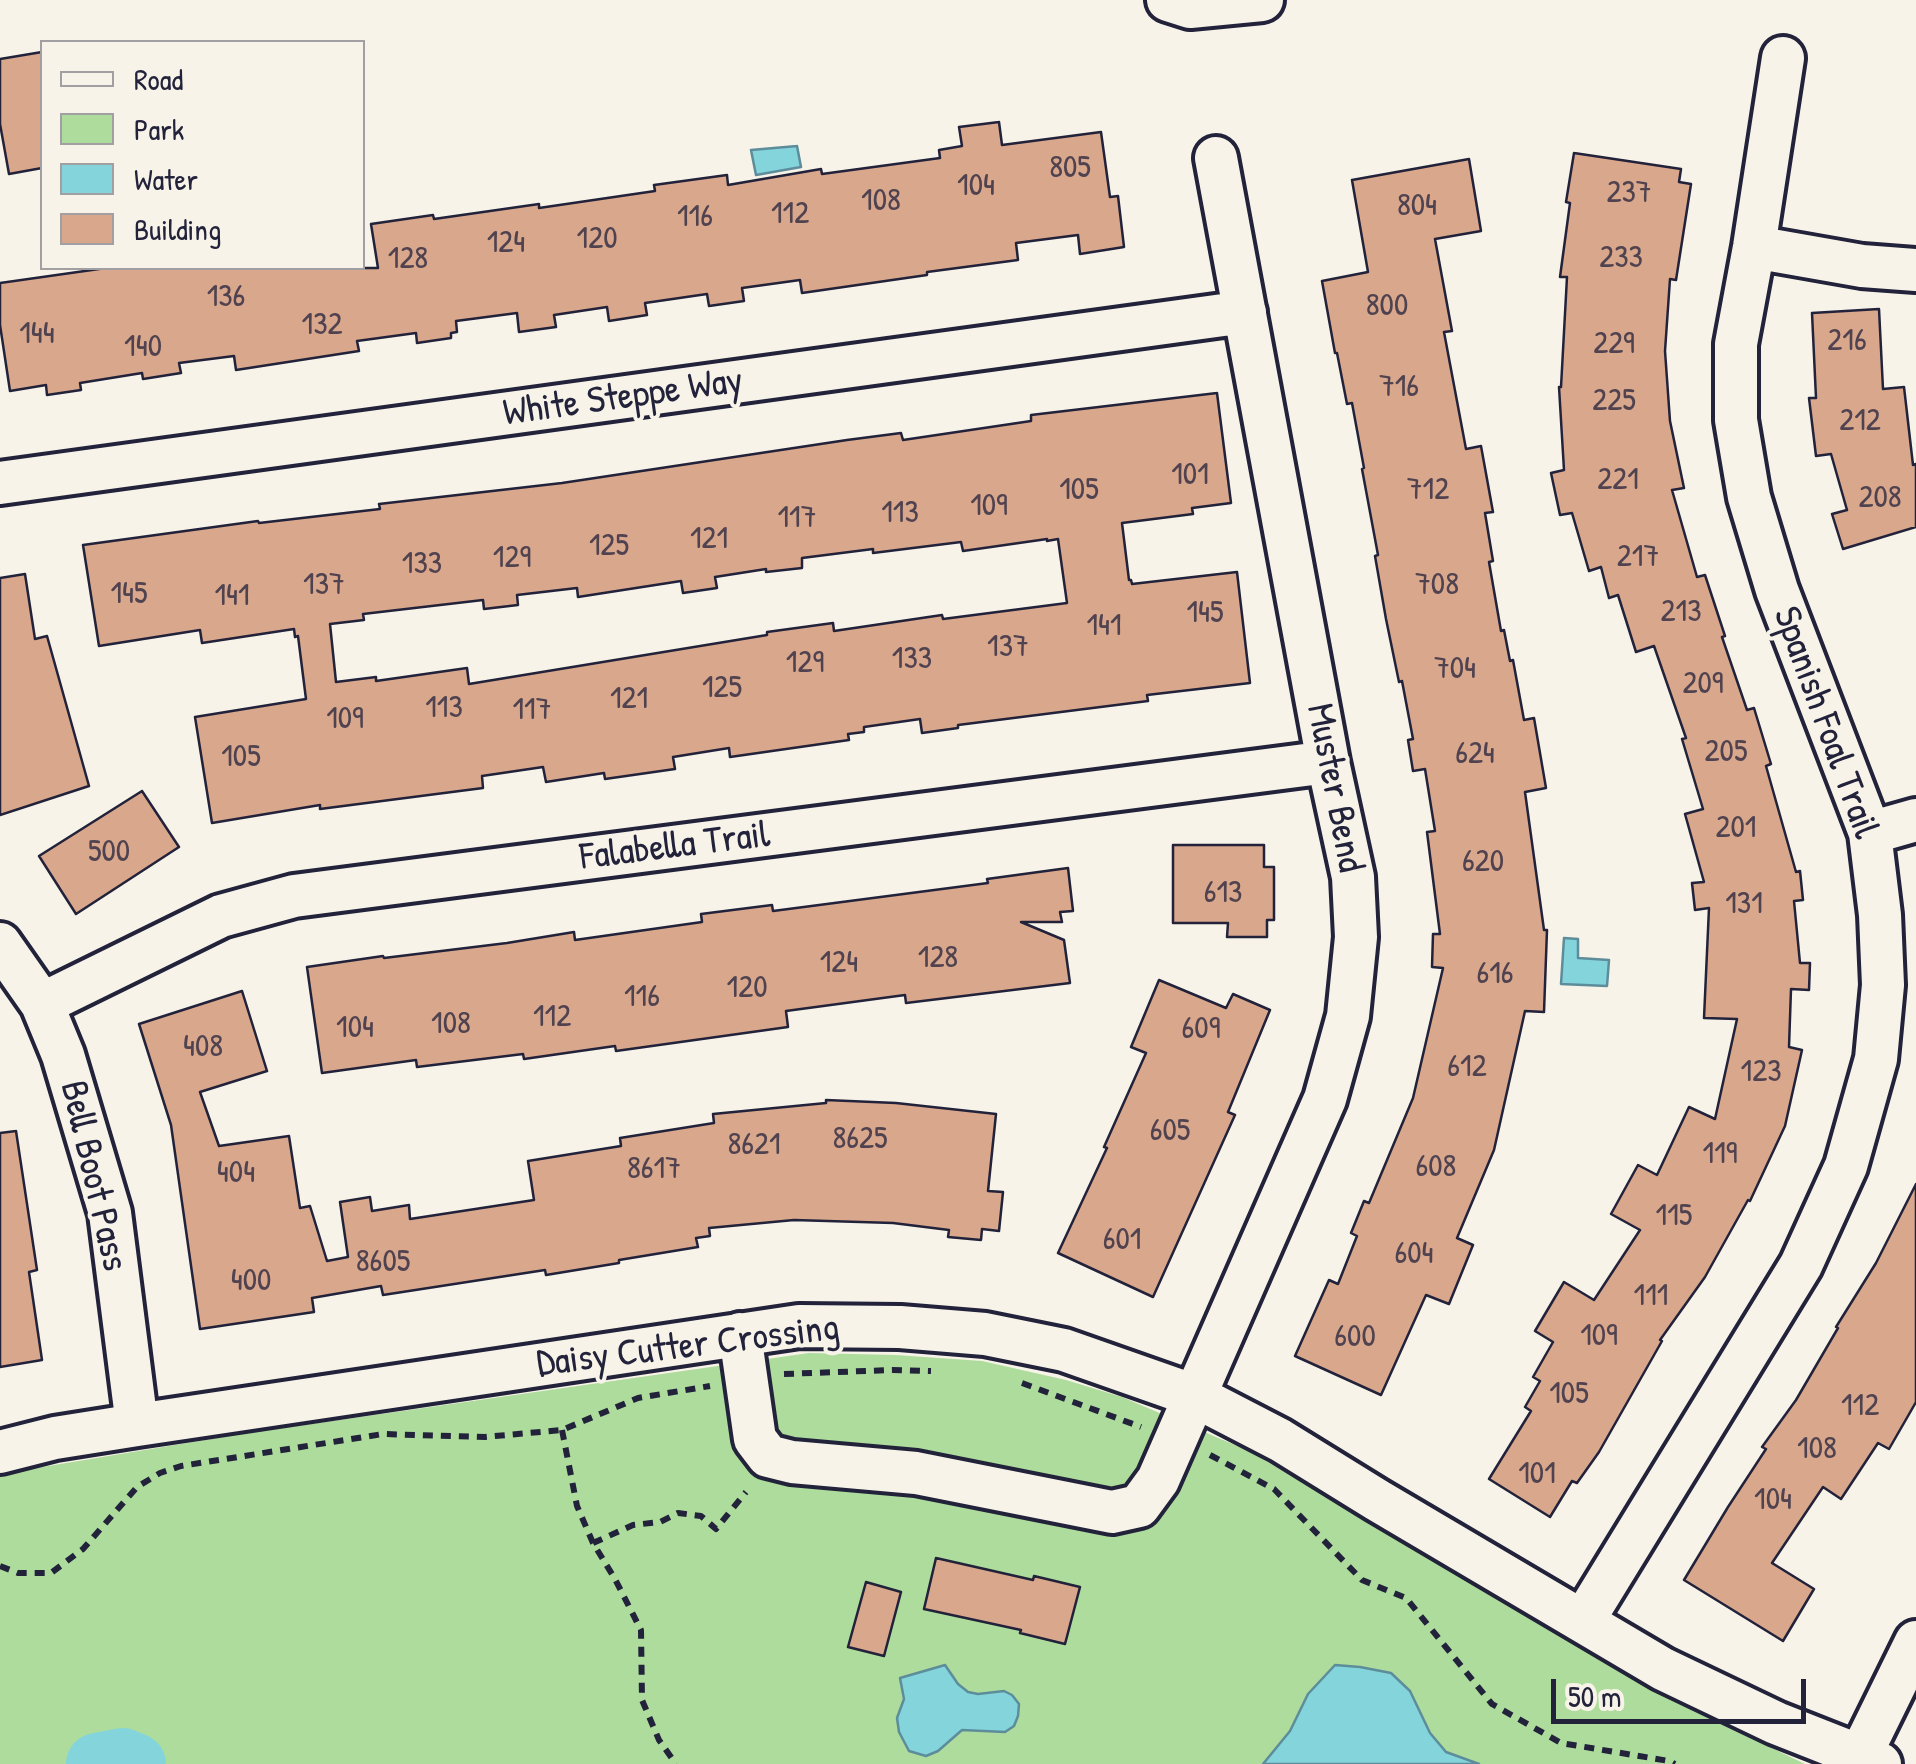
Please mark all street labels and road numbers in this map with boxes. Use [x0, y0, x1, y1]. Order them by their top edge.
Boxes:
street label: White Steppe Way [500, 359, 746, 437]
street label: Spanish Foal Trail [1762, 601, 1888, 845]
street label: Muster Bend [1295, 700, 1373, 876]
street label: Falabella Trail [577, 813, 773, 881]
street label: Bell Boot Pass [49, 1077, 137, 1275]
street label: Daisy Cutter Crossing [534, 1306, 842, 1388]

